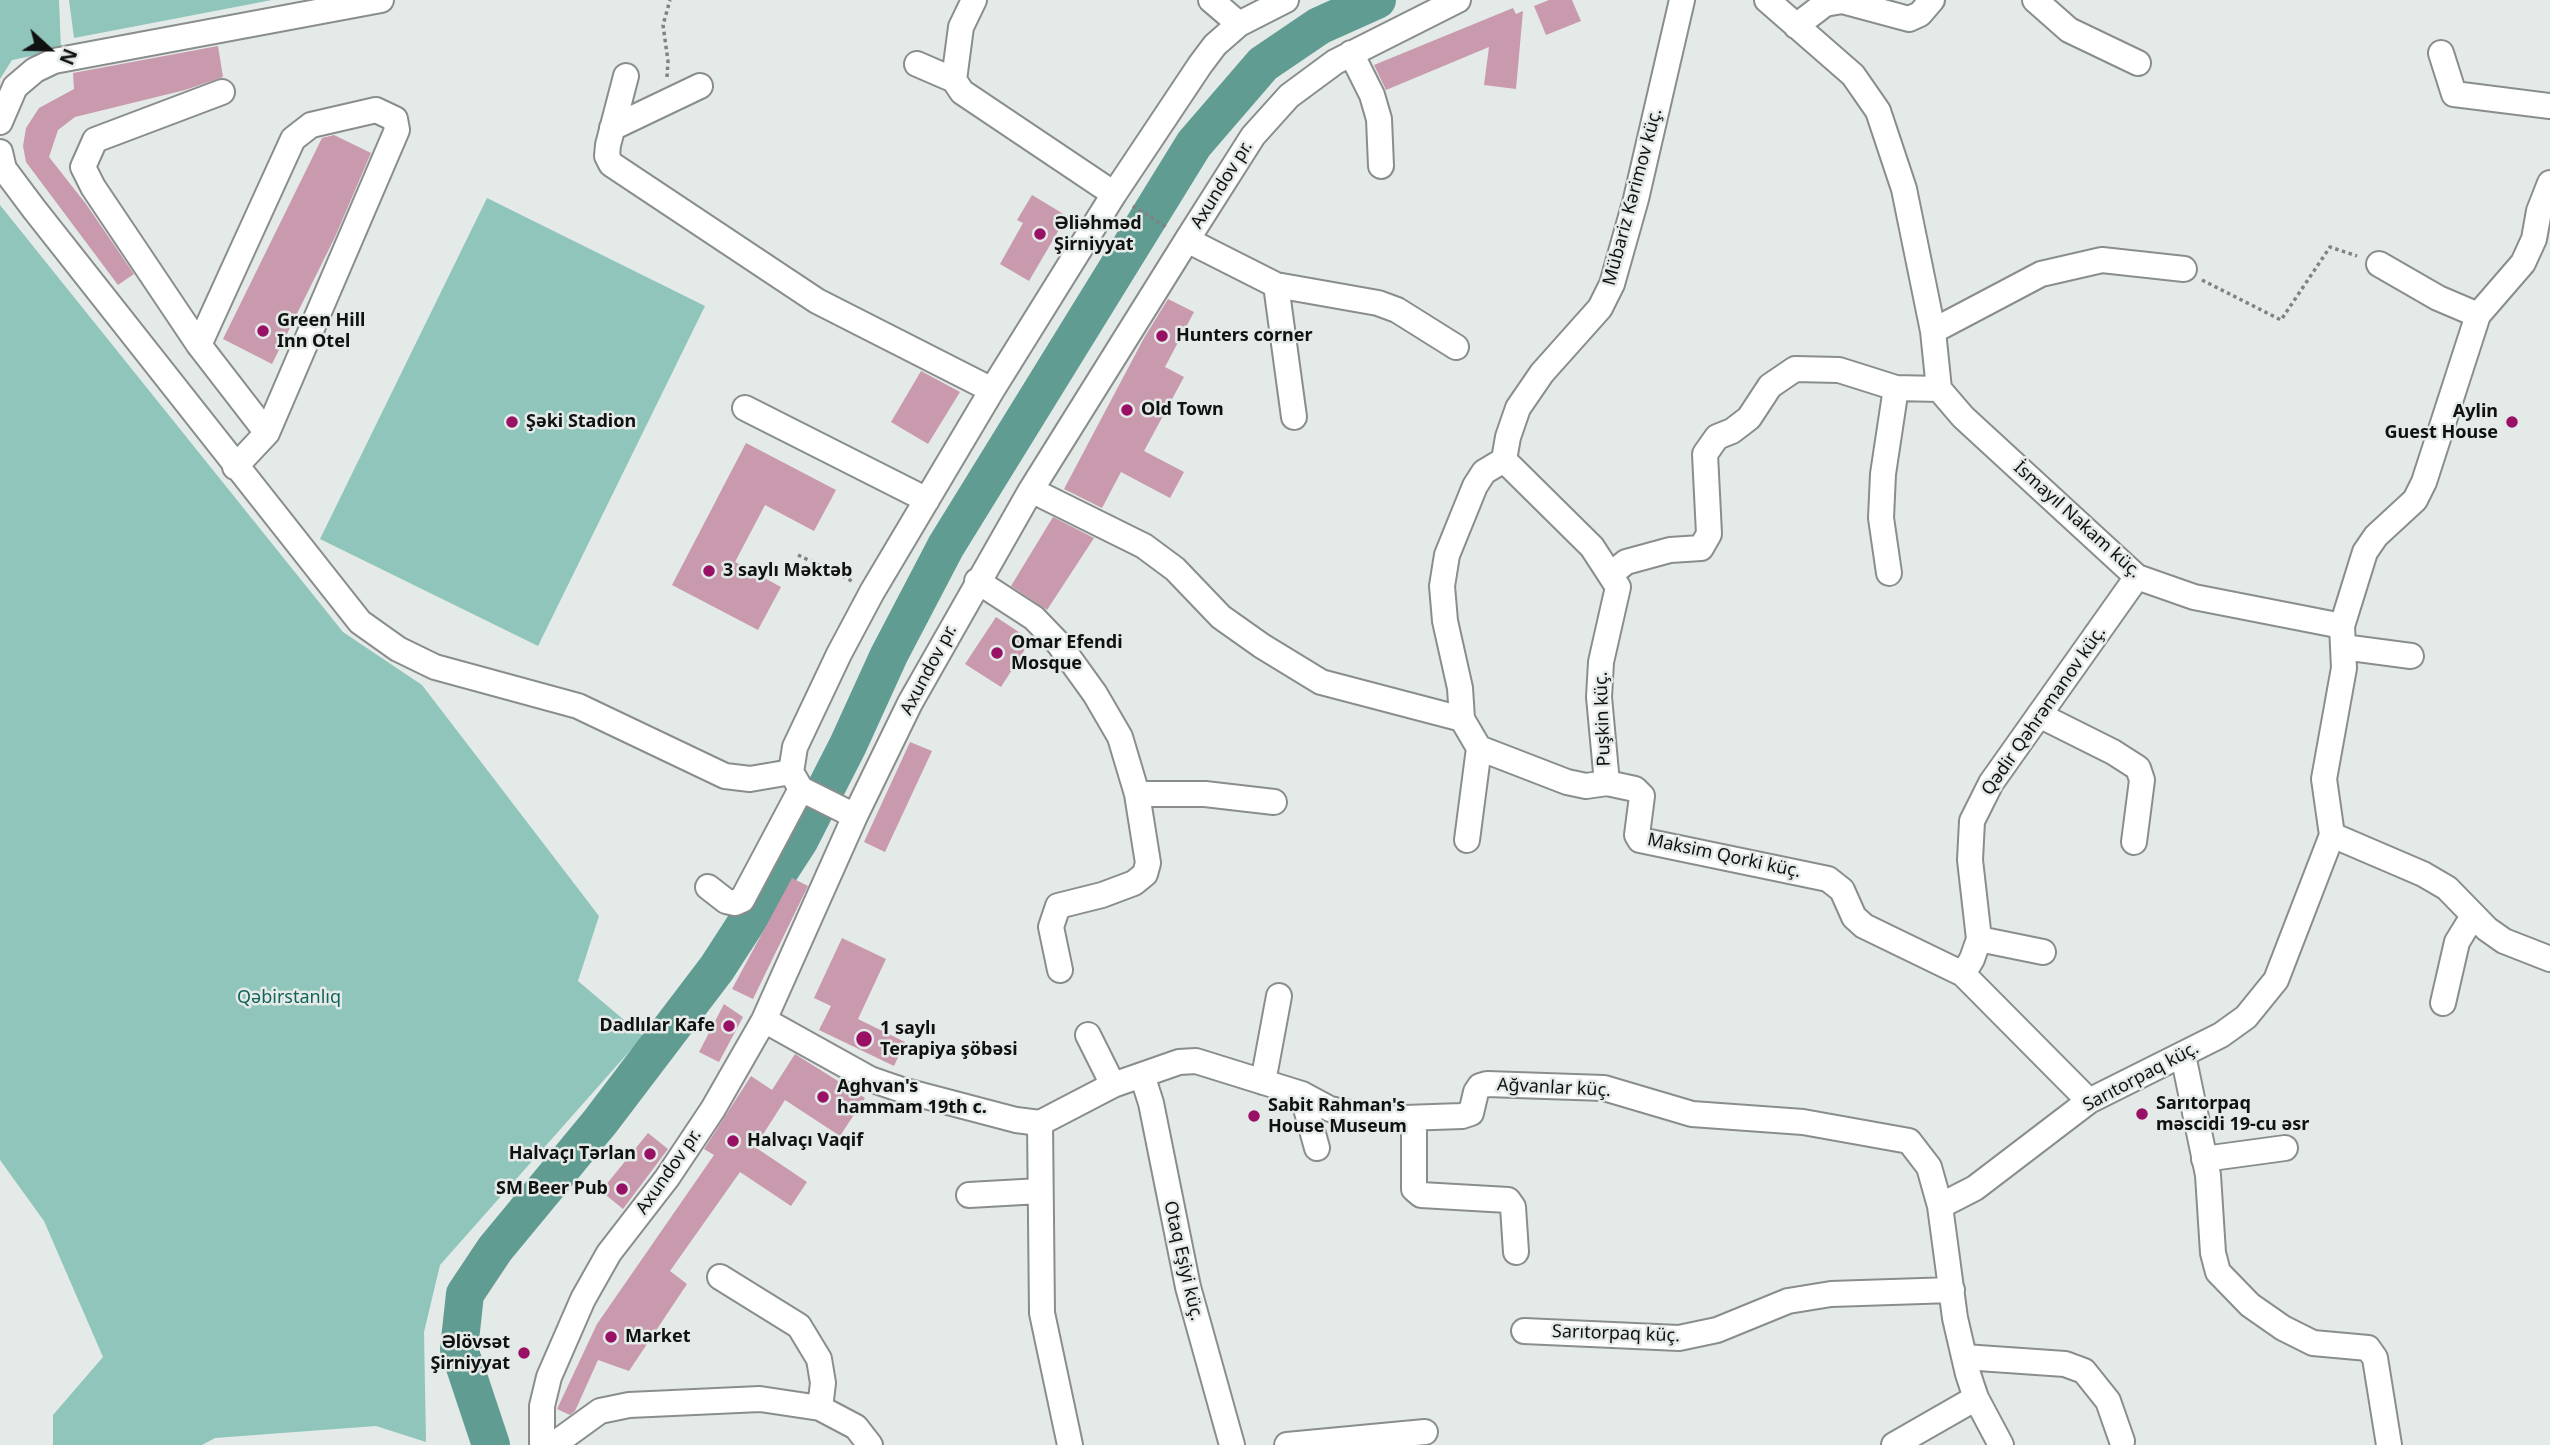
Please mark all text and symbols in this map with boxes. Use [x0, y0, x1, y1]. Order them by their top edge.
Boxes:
north arrow [14, 14, 84, 84]
text: N [54, 45, 83, 69]
street label: Mübariz Kərimov küç. [1599, 106, 1667, 288]
street label: Axundov pr. [1187, 137, 1257, 233]
place label: Əliəhməd Şirniyyat [1054, 213, 1142, 256]
marker: Əliəhməd Şirniyyat [1032, 226, 1048, 242]
place label: Green Hill Inn Otel [277, 310, 365, 352]
marker: Green Hill Inn Otel [255, 323, 271, 339]
place label: Hunters corner [1176, 325, 1313, 347]
marker: Hunters corner [1154, 328, 1170, 344]
place label: Old Town [1141, 399, 1224, 421]
place label: Aylin Guest House [2384, 401, 2498, 444]
marker: Old Town [1119, 402, 1135, 418]
place label: Şəki Stadion [526, 411, 636, 433]
marker: Şəki Stadion [504, 414, 520, 430]
marker: Aylin Guest House [2504, 414, 2520, 430]
street label: İsmayıl Nakam küç. [2009, 457, 2145, 583]
place label: 3 saylı Məktəb [723, 560, 852, 582]
marker: 3 saylı Məktəb [701, 563, 717, 579]
street label: Axundov pr. [896, 621, 962, 719]
street label: Qədir Qəhrəmanov küç. [1977, 622, 2111, 800]
place label: Omar Efendi Mosque [1011, 632, 1123, 674]
marker: Omar Efendi Mosque [989, 645, 1005, 661]
street label: Puşkin küç. [1591, 671, 1615, 767]
street label: Maksim Qorki küç. [1645, 829, 1803, 883]
park label: Qəbirstanlıq [237, 987, 341, 1009]
place label: Dadlılar Kafe [600, 1015, 715, 1037]
marker: Dadlılar Kafe [721, 1018, 737, 1034]
place label: 1 saylı Terapiya şöbəsi [880, 1018, 1018, 1060]
marker: 1 saylı Terapiya şöbəsi [854, 1029, 874, 1049]
street label: Sarıtorpaq küç. [2079, 1037, 2203, 1117]
street label: Ağvanlar küç. [1497, 1074, 1611, 1102]
place label: Aghvan's hammam 19th c. [837, 1076, 987, 1118]
marker: Aghvan's hammam 19th c. [815, 1089, 831, 1105]
place label: Sarıtorpaq məscidi 19-cu əsr [2156, 1093, 2309, 1136]
place label: Sabit Rahman's House Museum [1268, 1095, 1407, 1138]
marker: Sarıtorpaq məscidi 19-cu əsr [2134, 1106, 2150, 1122]
marker: Sabit Rahman's House Museum [1246, 1108, 1262, 1124]
street label: Axundov pr. [632, 1125, 706, 1219]
place label: Halvaçı Vaqif [747, 1130, 863, 1152]
marker: Halvaçı Vaqif [725, 1133, 741, 1149]
place label: Halvaçı Tərlan [509, 1143, 636, 1165]
marker: Halvaçı Tərlan [642, 1146, 658, 1162]
place label: SM Beer Pub [496, 1178, 608, 1200]
marker: SM Beer Pub [614, 1181, 630, 1197]
street label: Otaq Eşiyi küç. [1159, 1199, 1207, 1323]
street label: Sarıtorpaq küç. [1552, 1321, 1680, 1347]
place label: Market [625, 1326, 691, 1348]
marker: Market [603, 1329, 619, 1345]
place label: Əlövsət Şirniyyat [430, 1332, 510, 1374]
marker: Əlövsət Şirniyyat [516, 1345, 532, 1361]

